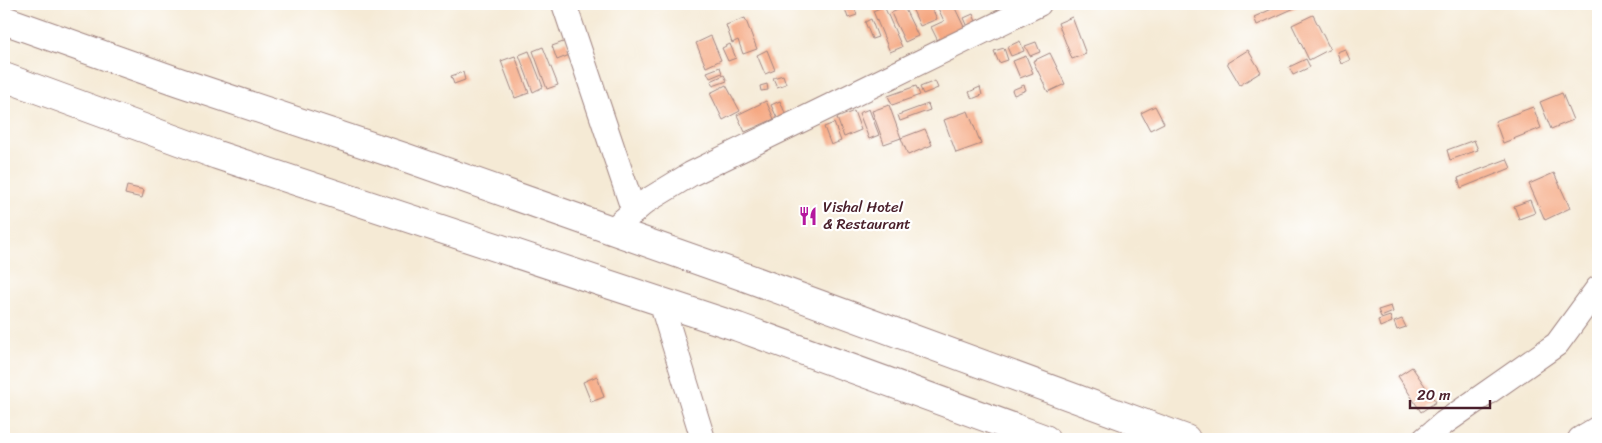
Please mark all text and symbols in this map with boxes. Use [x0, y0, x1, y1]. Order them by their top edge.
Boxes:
place label: Vishal Hotel & Restaurant [823, 194, 911, 237]
restaurant icon: Vishal Hotel & Restaurant [797, 205, 819, 227]
scale bar [1410, 378, 1490, 410]
text: 20 m [1417, 382, 1451, 408]

